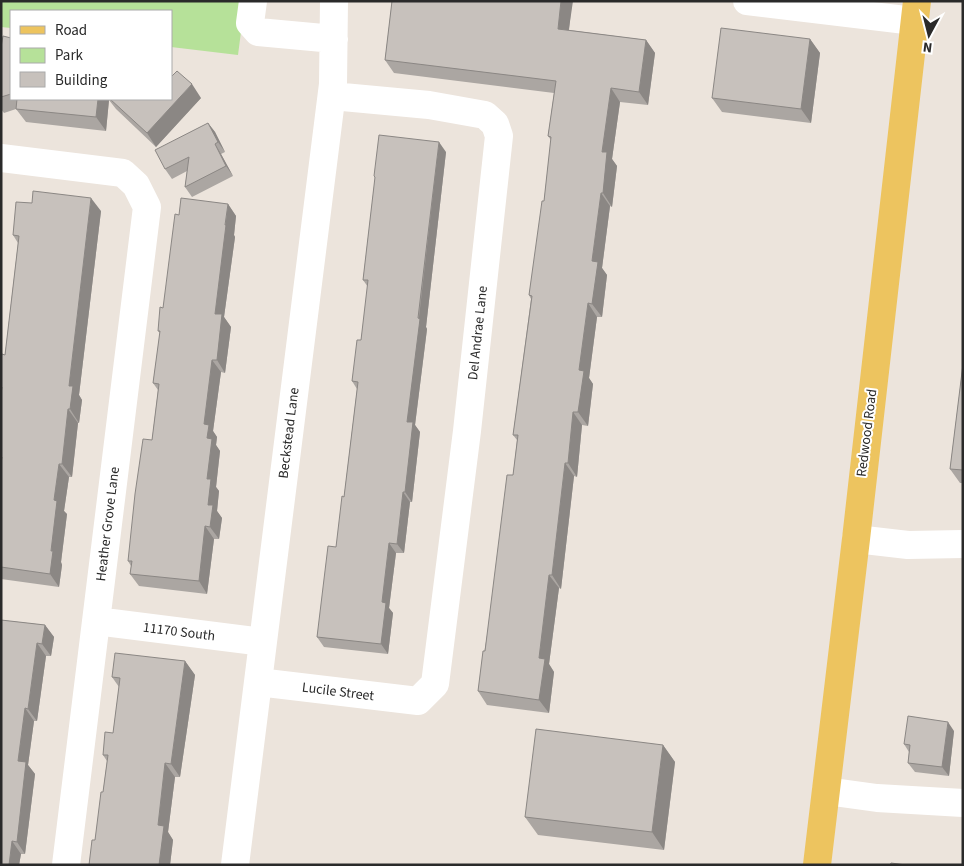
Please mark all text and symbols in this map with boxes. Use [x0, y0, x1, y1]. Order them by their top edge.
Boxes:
legend [10, 10, 172, 100]
north arrow [904, 10, 954, 60]
text: Road [55, 20, 87, 41]
text: N [922, 36, 933, 57]
text: Park [55, 45, 84, 66]
text: Building [55, 70, 108, 91]
street label: Del Andrae Lane [463, 285, 493, 381]
street label: Beckstead Lane [274, 386, 305, 480]
street label: Redwood Road [852, 388, 882, 478]
street label: Heather Grove Lane [91, 466, 125, 582]
street label: 11170 South [142, 618, 216, 646]
street label: Lucile Street [301, 678, 375, 706]

